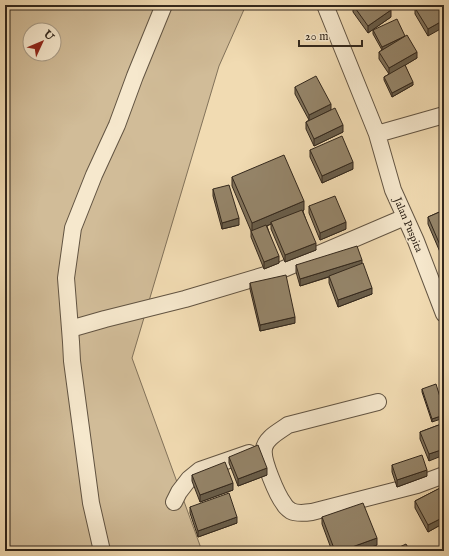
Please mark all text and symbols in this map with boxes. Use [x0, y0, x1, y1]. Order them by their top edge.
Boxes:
north arrow [22, 22, 62, 62]
scale bar [299, 22, 362, 48]
text: U [40, 27, 57, 44]
text: 20 m [305, 29, 328, 44]
street label: Jalan Puspita [389, 194, 426, 255]

